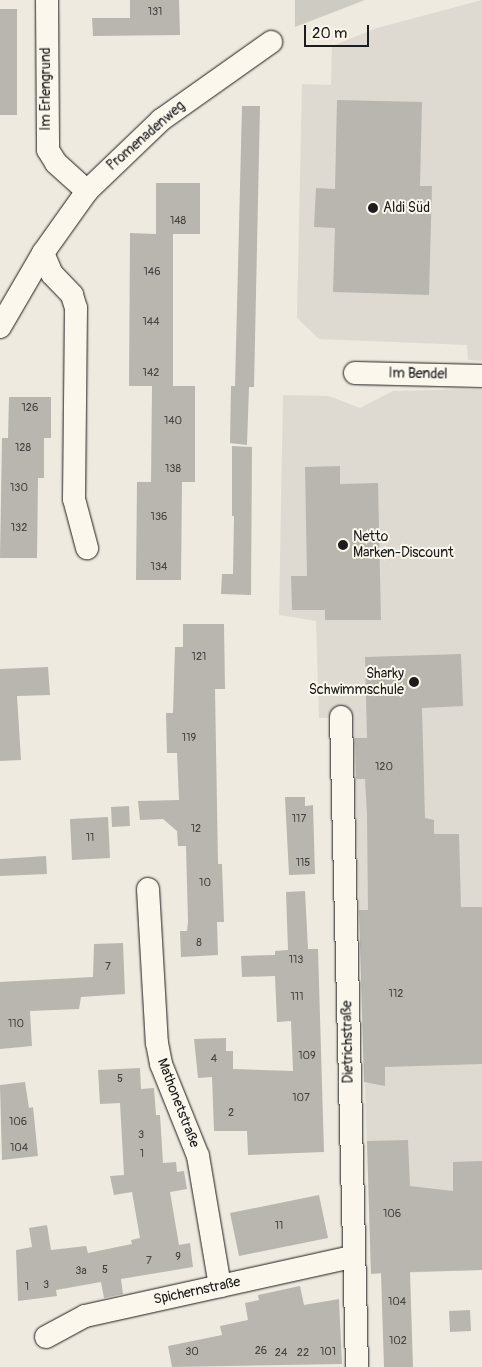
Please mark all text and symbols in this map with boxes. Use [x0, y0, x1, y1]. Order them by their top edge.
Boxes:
house number: 131 [148, 5, 162, 19]
scale bar [307, 15, 372, 47]
text: 20 m [312, 24, 347, 43]
street label: Im Erlengrund [38, 47, 54, 131]
street label: Promenadenweg [104, 98, 188, 174]
place label: Aldi Süd [383, 200, 430, 216]
marker: Aldi Süd [367, 202, 379, 214]
house number: 148 [170, 214, 186, 228]
house number: 146 [143, 265, 161, 279]
house number: 144 [142, 315, 160, 329]
street label: Im Bendel [388, 365, 448, 383]
house number: 142 [143, 366, 159, 380]
house number: 126 [22, 401, 38, 415]
house number: 140 [164, 414, 182, 428]
house number: 128 [15, 441, 31, 455]
house number: 138 [165, 462, 181, 476]
house number: 130 [10, 481, 28, 495]
house number: 136 [151, 510, 167, 524]
house number: 132 [11, 521, 27, 535]
place label: Netto Marken-Discount [353, 529, 454, 562]
marker: Netto Marken-Discount [337, 539, 349, 551]
house number: 134 [151, 560, 167, 574]
house number: 121 [192, 650, 206, 664]
place label: Sharky Schwimmschule [309, 666, 404, 699]
marker: Sharky Schwimmschule [408, 676, 420, 688]
house number: 119 [182, 731, 196, 745]
house number: 120 [375, 760, 393, 774]
house number: 117 [292, 812, 306, 826]
house number: 12 [191, 822, 201, 836]
house number: 11 [86, 831, 94, 845]
house number: 115 [296, 856, 310, 870]
house number: 10 [199, 876, 211, 890]
house number: 8 [196, 936, 202, 950]
house number: 113 [289, 953, 303, 967]
house number: 7 [105, 960, 111, 974]
house number: 112 [389, 987, 403, 1001]
house number: 111 [291, 990, 303, 1004]
street label: Dietrichstraße [339, 1000, 357, 1084]
house number: 110 [8, 1017, 24, 1031]
house number: 109 [298, 1049, 316, 1063]
house number: 4 [211, 1052, 217, 1066]
street label: Mathonetstraße [153, 1056, 203, 1150]
house number: 5 [117, 1072, 123, 1086]
house number: 107 [292, 1091, 310, 1105]
house number: 2 [228, 1106, 234, 1120]
house number: 106 [9, 1115, 27, 1129]
house number: 3 [138, 1128, 144, 1142]
house number: 104 [10, 1141, 28, 1155]
house number: 1 [140, 1147, 144, 1161]
house number: 106 [383, 1207, 401, 1221]
house number: 11 [275, 1219, 283, 1233]
house number: 9 [175, 1250, 181, 1264]
house number: 7 [146, 1254, 152, 1268]
house number: 5 [102, 1263, 108, 1277]
house number: 3a [75, 1264, 87, 1278]
street label: Spichernstraße [152, 1274, 242, 1308]
house number: 3 [43, 1278, 49, 1292]
house number: 1 [25, 1280, 29, 1294]
house number: 104 [388, 1295, 406, 1309]
house number: 102 [389, 1334, 407, 1348]
house number: 26 [255, 1344, 267, 1358]
house number: 30 [185, 1345, 199, 1359]
house number: 101 [320, 1345, 336, 1359]
house number: 24 [275, 1346, 287, 1360]
house number: 22 [297, 1346, 309, 1360]

